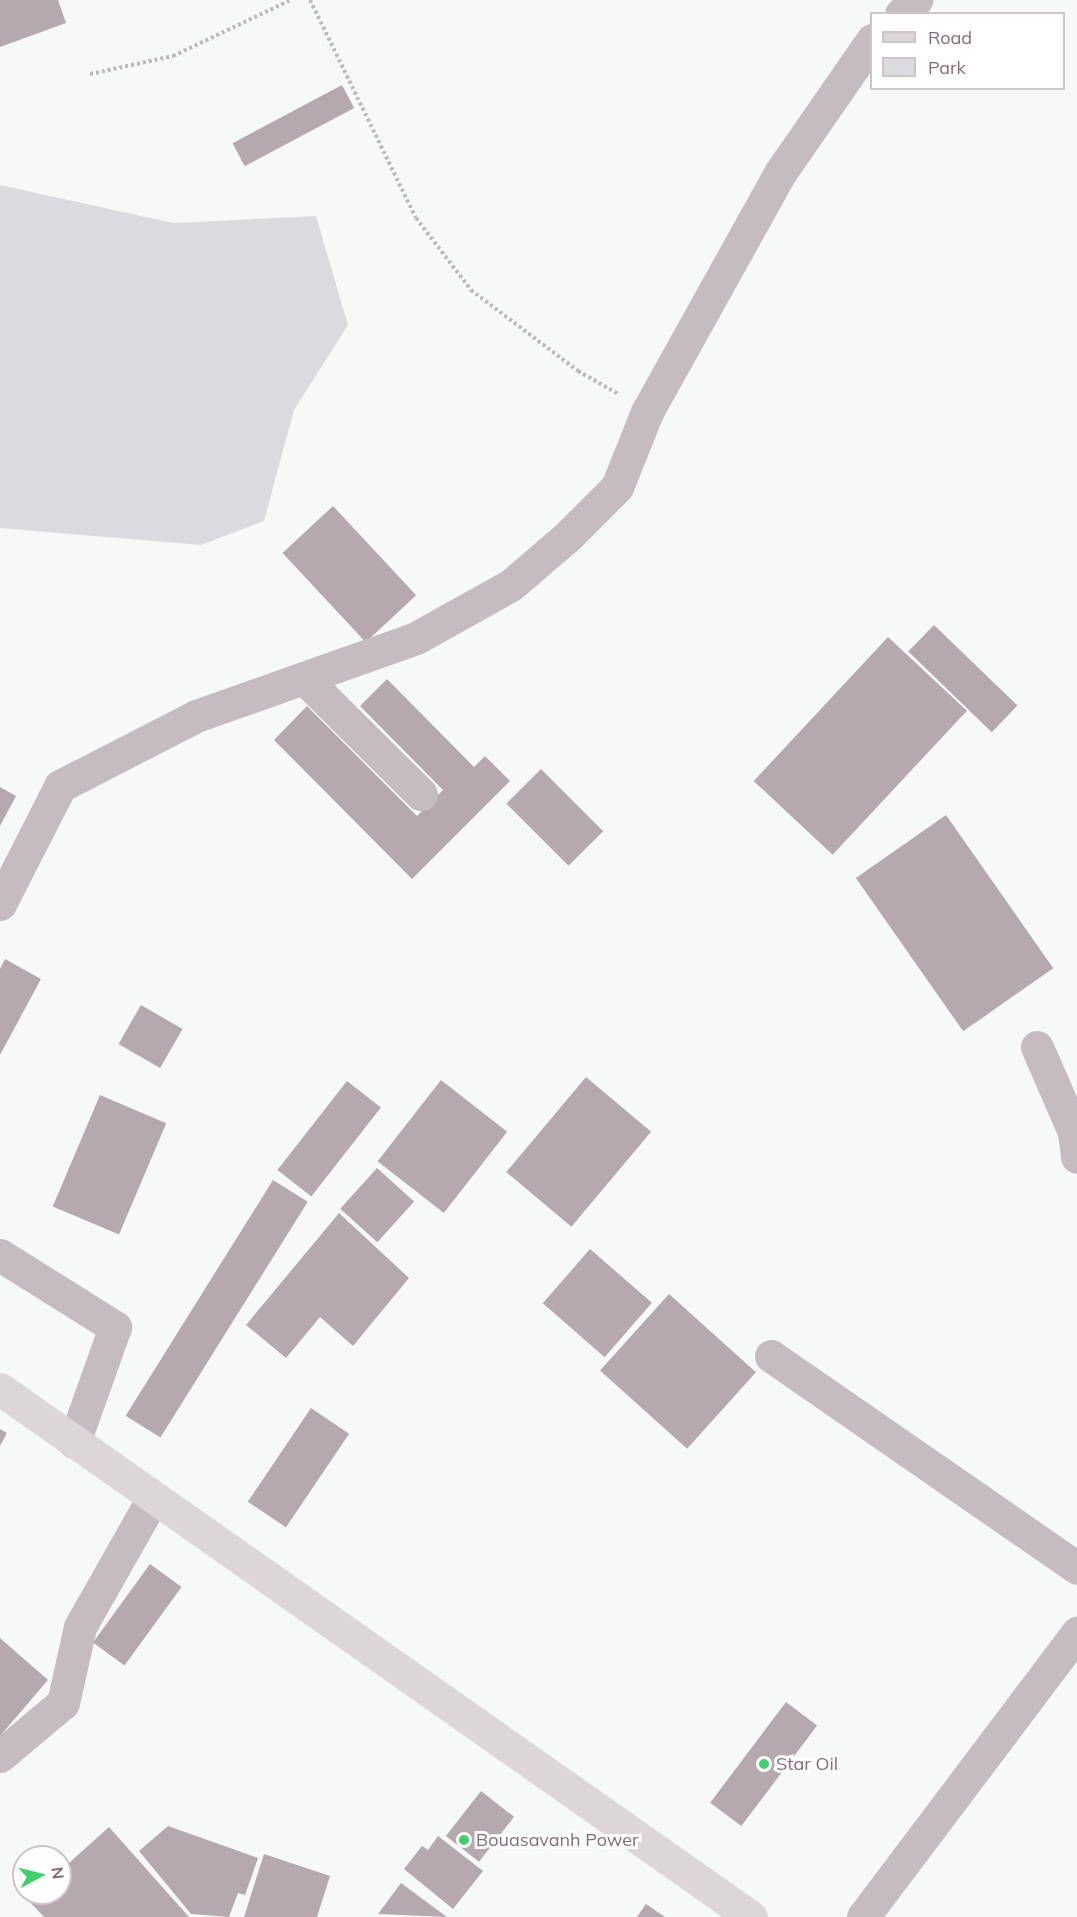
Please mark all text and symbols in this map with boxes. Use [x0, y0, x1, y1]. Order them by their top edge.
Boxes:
legend [870, 12, 1065, 90]
text: Road [928, 26, 972, 49]
text: Park [928, 56, 966, 79]
place label: Star Oil [776, 1753, 838, 1775]
marker: Star Oil [757, 1757, 771, 1771]
place label: Bouasavanh Power [476, 1829, 639, 1851]
marker: Bouasavanh Power [457, 1833, 471, 1847]
north arrow [12, 1845, 72, 1905]
text: N [47, 1866, 69, 1880]

